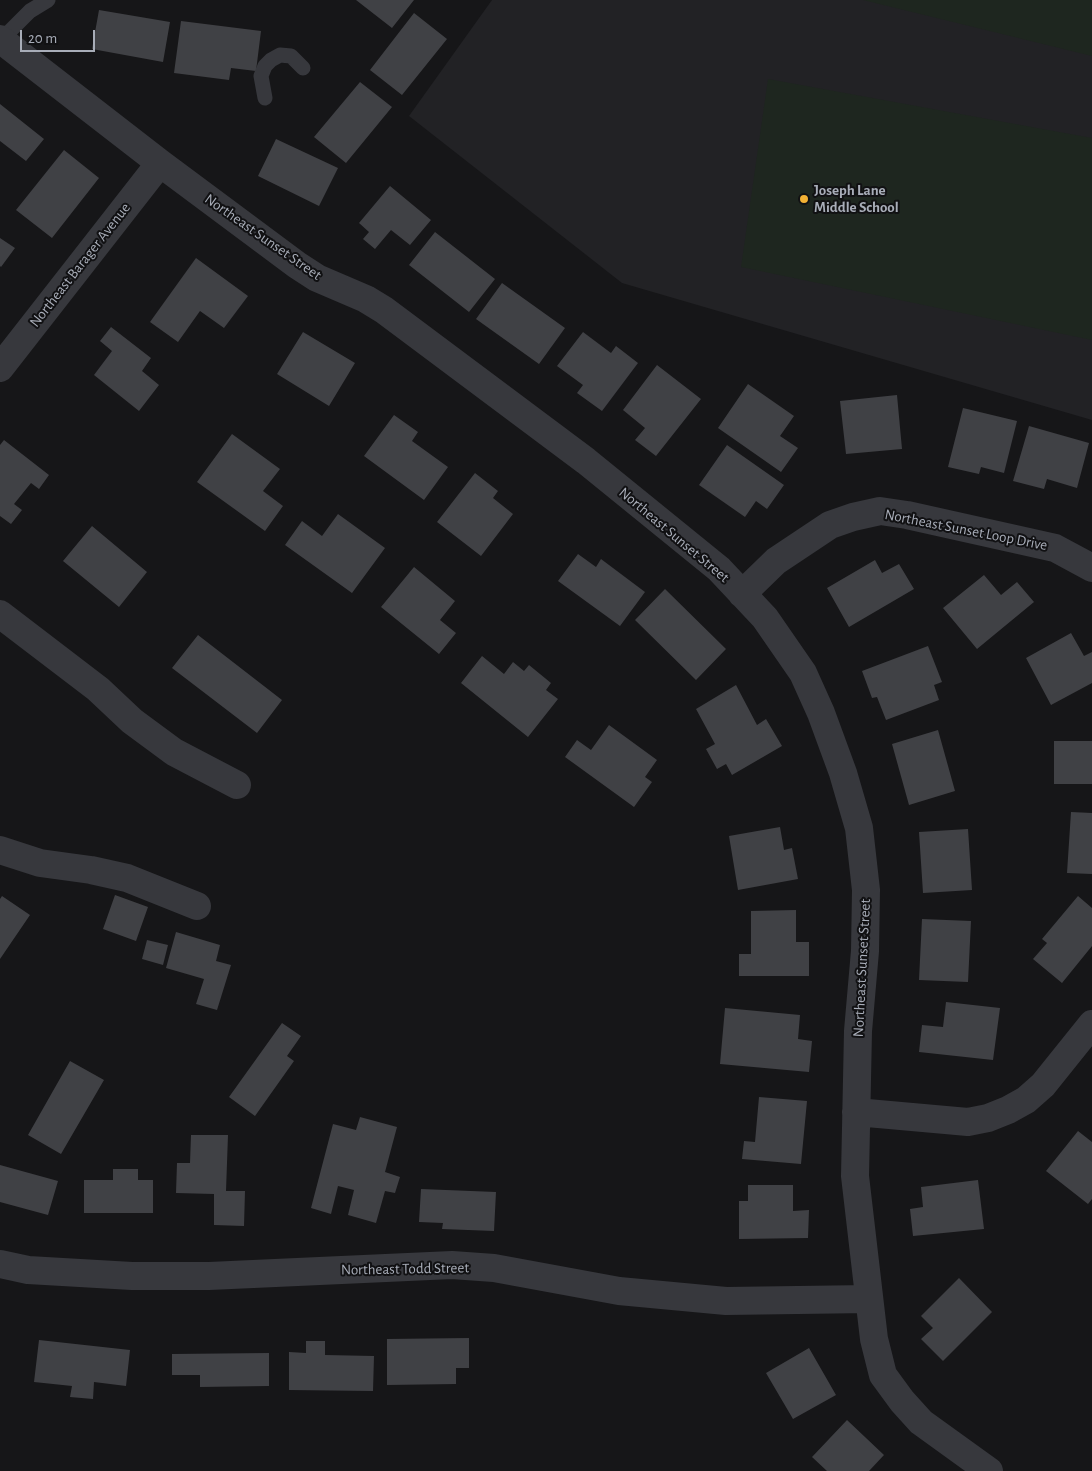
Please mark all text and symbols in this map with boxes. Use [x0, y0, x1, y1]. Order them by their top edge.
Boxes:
scale bar [22, 20, 98, 52]
text: 20 m [28, 31, 57, 46]
place label: Joseph Lane Middle School [814, 181, 899, 216]
street label: Northeast Sunset Street [201, 190, 325, 284]
marker: Joseph Lane Middle School [798, 193, 810, 205]
street label: Northeast Barager Avenue [26, 199, 134, 331]
street label: Northeast Sunset Street [615, 484, 733, 586]
street label: Northeast Sunset Loop Drive [883, 505, 1049, 555]
street label: Northeast Sunset Street [849, 898, 875, 1038]
street label: Northeast Todd Street [341, 1259, 469, 1279]

